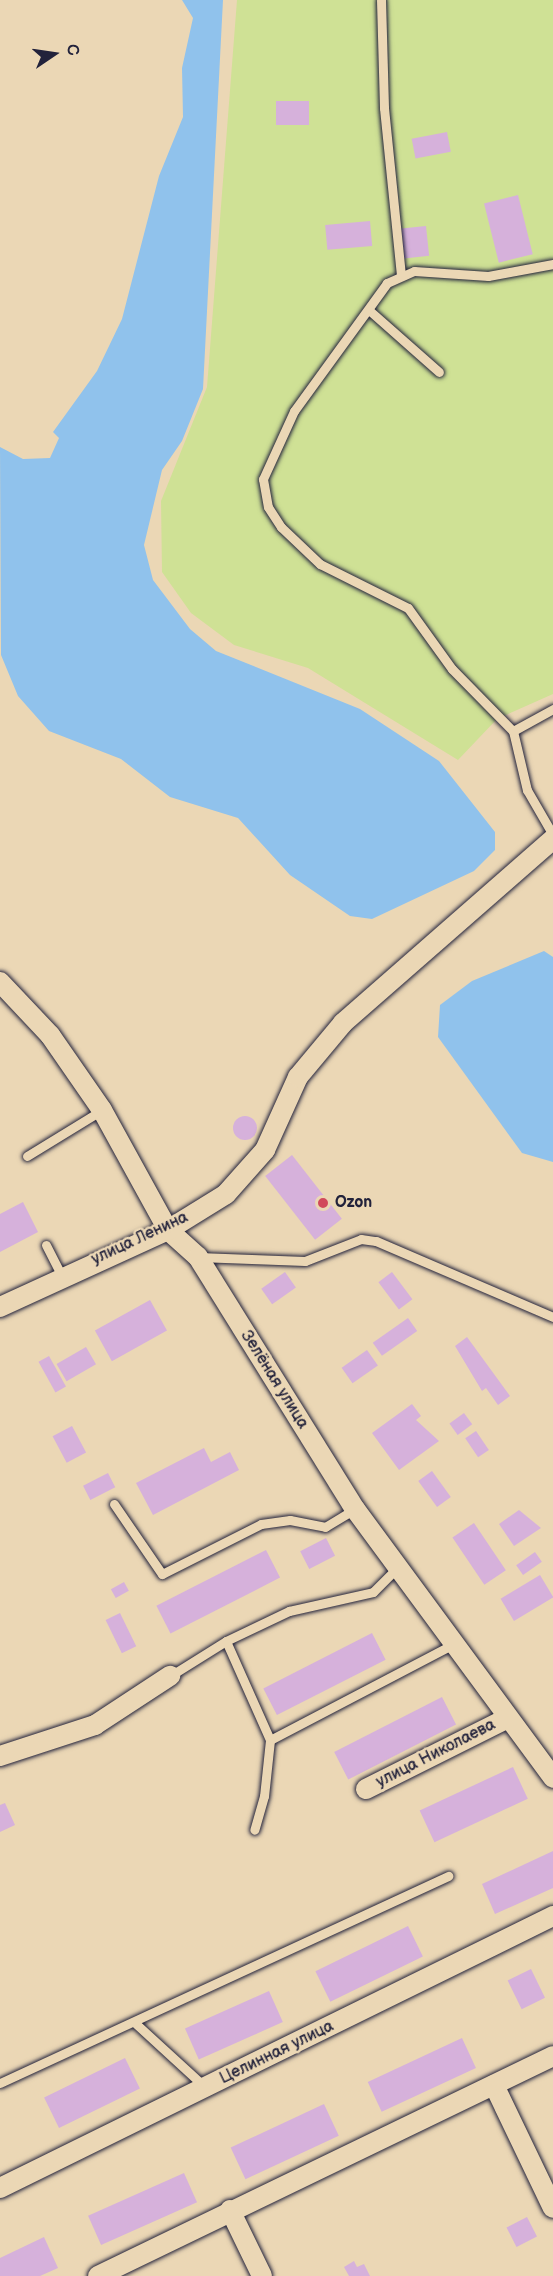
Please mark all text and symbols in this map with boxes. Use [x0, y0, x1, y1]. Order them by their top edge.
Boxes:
north arrow [24, 24, 84, 84]
text: С [62, 42, 83, 57]
place label: Ozon [335, 1193, 372, 1213]
marker: Ozon [316, 1196, 330, 1210]
street label: улица Ленина [89, 1208, 191, 1270]
street label: Зелёная улица [236, 1327, 312, 1433]
street label: улица Николаева [373, 1716, 499, 1792]
street label: Целинная улица [217, 2017, 337, 2089]

